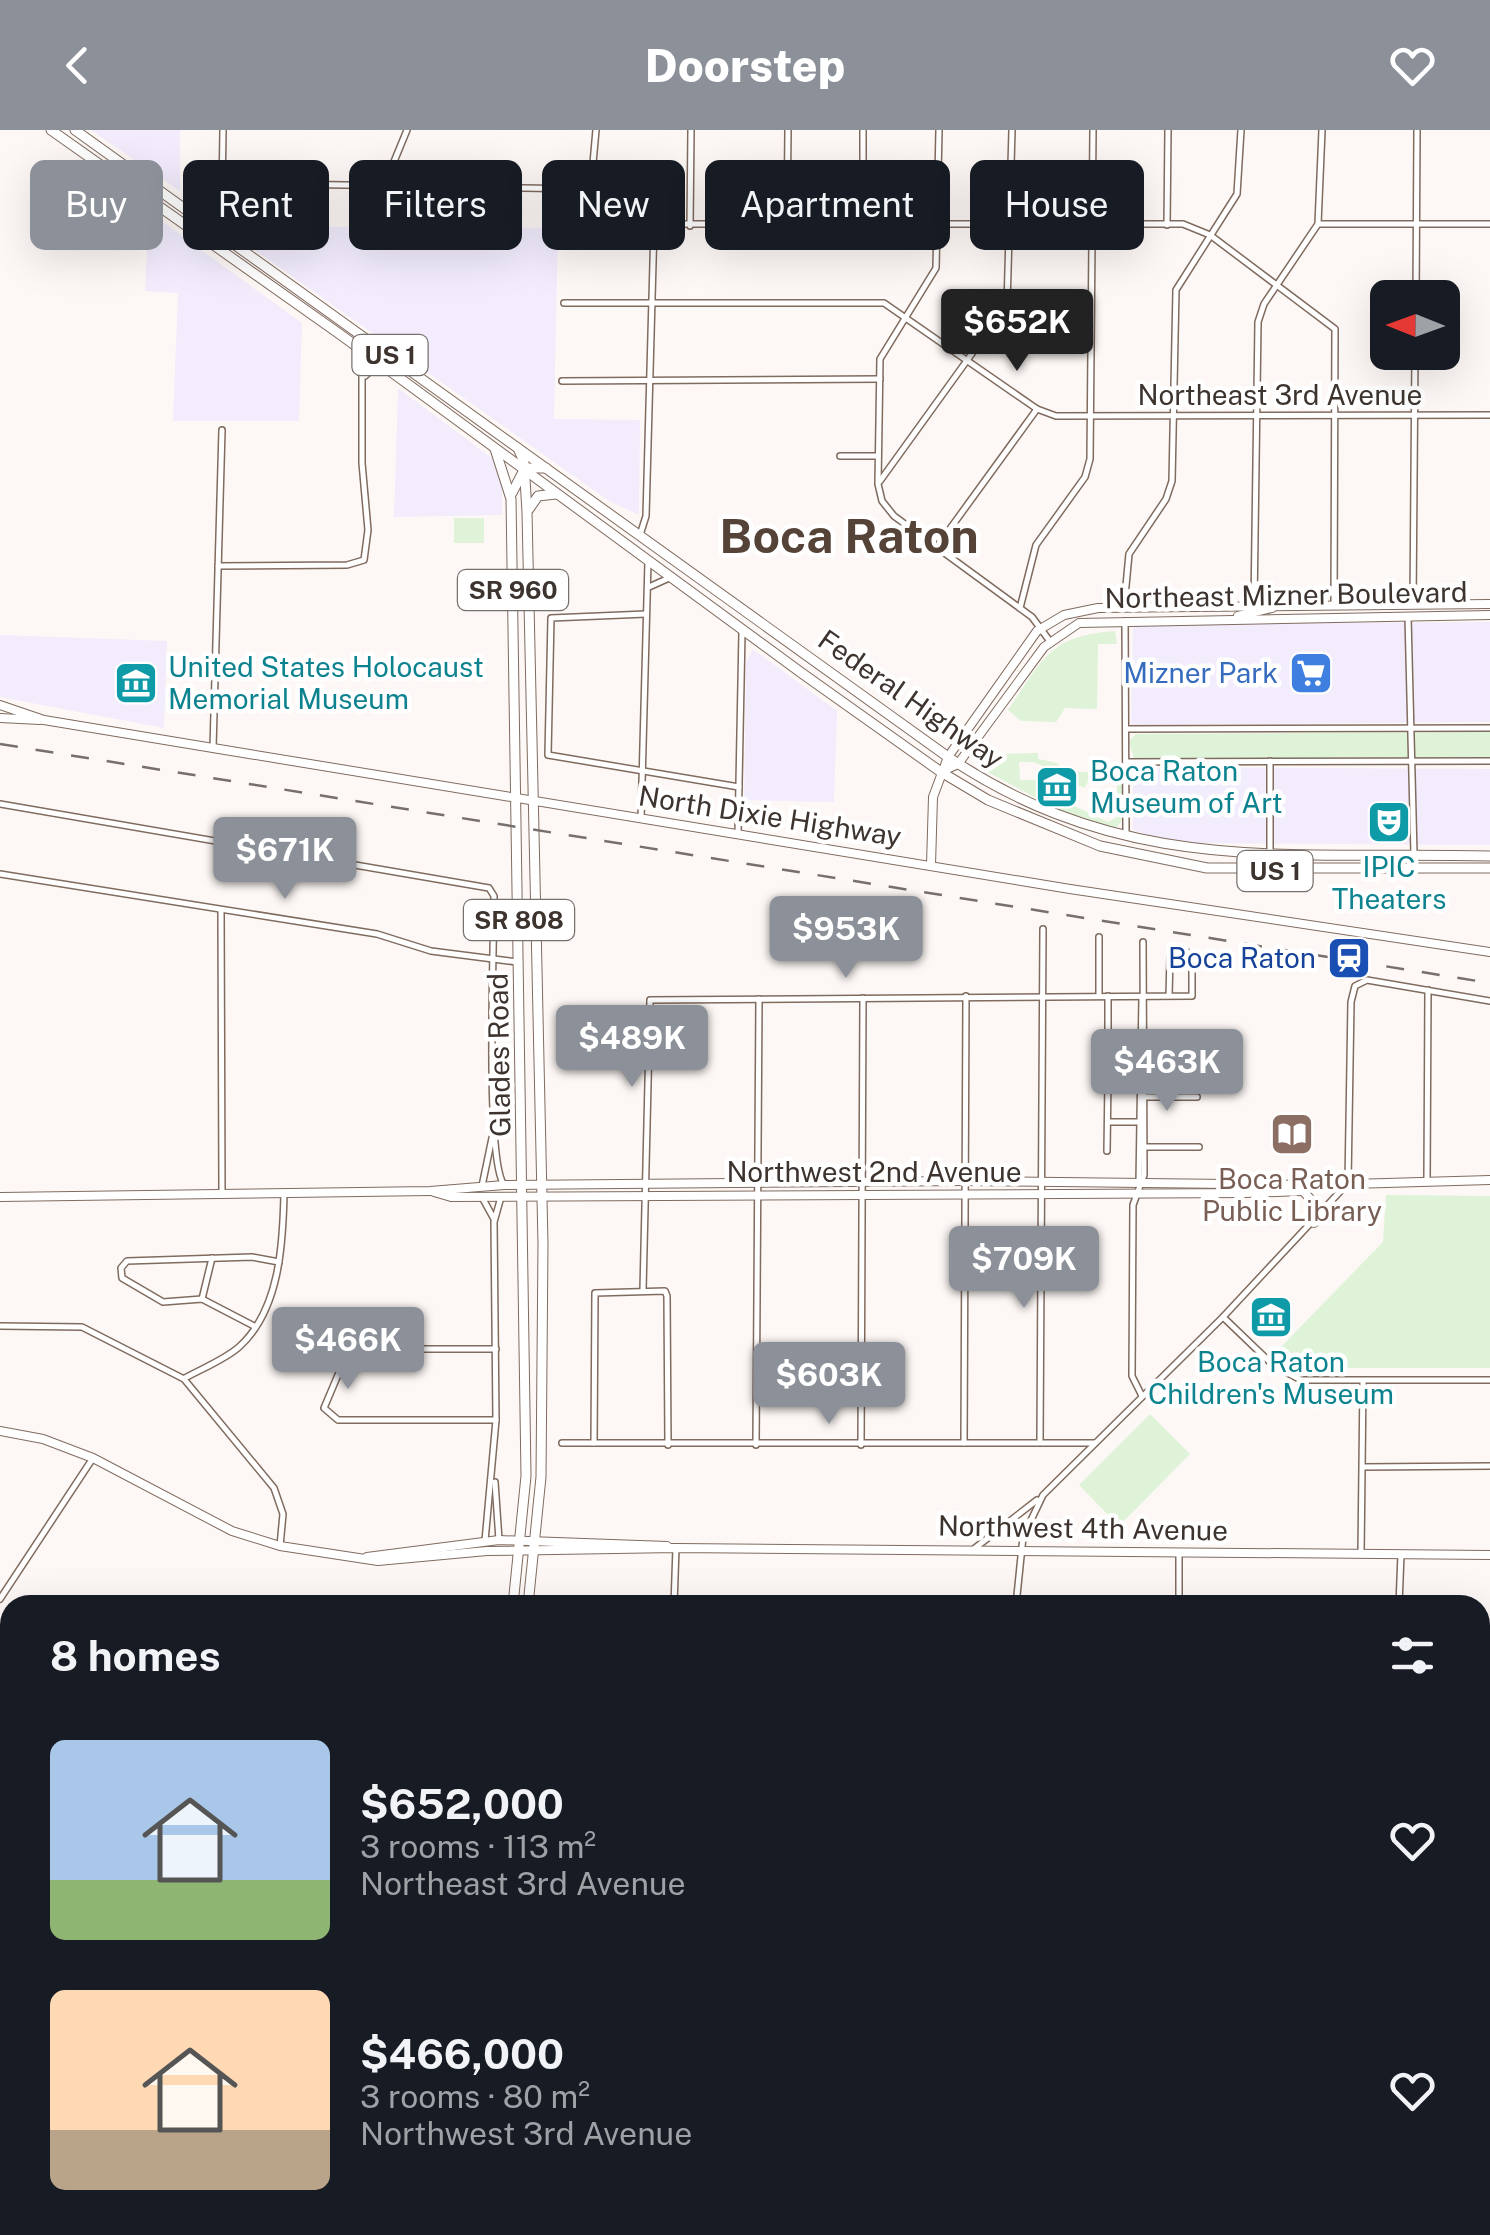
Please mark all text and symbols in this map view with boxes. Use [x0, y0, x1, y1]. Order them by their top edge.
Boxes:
icon: back [50, 38, 105, 93]
icon: heart [1385, 38, 1440, 93]
text: Doorstep [645, 39, 845, 92]
chip: Buy [30, 160, 163, 250]
chip: Rent [183, 160, 329, 250]
chip: Filters [349, 160, 522, 250]
chip: New [542, 160, 685, 250]
chip: Apartment [705, 160, 950, 250]
chip: House [970, 160, 1144, 250]
north arrow [1370, 280, 1460, 370]
map controls [1370, 280, 1460, 370]
pin: $652K [947, 289, 1087, 374]
text: $652K [963, 303, 1071, 340]
road number: US 1 [352, 335, 428, 375]
street label: Northeast 3rd Avenue [1138, 378, 1422, 411]
district label: Boca Raton [719, 507, 979, 564]
road number: SR 960 [458, 570, 568, 610]
street label: Northeast Mizner Boulevard [1104, 575, 1468, 614]
street label: Federal Highway [812, 622, 1010, 775]
place label: United States Holocaust Memorial Museum [168, 650, 484, 715]
supermarket icon: Mizner Park [1288, 650, 1334, 696]
place label: Mizner Park [1123, 656, 1278, 689]
museum icon: United States Holocaust Memorial Museum [113, 660, 159, 706]
place label: Boca Raton Museum of Art [1090, 754, 1283, 819]
museum icon: Boca Raton Museum of Art [1034, 764, 1080, 810]
street label: North Dixie Highway [636, 778, 904, 853]
theatre icon: IPIC Theaters [1366, 799, 1412, 845]
pin: $671K [215, 817, 355, 902]
text: $671K [235, 831, 335, 868]
place label: IPIC Theaters [1332, 850, 1446, 915]
road number: US 1 [1238, 851, 1312, 891]
pin: $953K [776, 896, 916, 981]
road number: SR 808 [464, 900, 574, 940]
text: $953K [792, 910, 900, 947]
station icon: Boca Raton [1326, 935, 1372, 981]
place label: Boca Raton [1168, 941, 1316, 974]
street label: Glades Road [481, 973, 516, 1137]
pin: $489K [562, 1005, 702, 1090]
text: $489K [578, 1019, 686, 1056]
pin: $463K [1097, 1029, 1237, 1114]
text: $463K [1113, 1043, 1221, 1080]
library icon: Boca Raton Public Library [1269, 1111, 1315, 1157]
street label: Northwest 2nd Avenue [726, 1155, 1022, 1188]
place label: Boca Raton Public Library [1202, 1162, 1382, 1227]
pin: $709K [954, 1226, 1094, 1311]
text: $709K [971, 1240, 1077, 1277]
museum icon: Boca Raton Children's Museum [1248, 1294, 1294, 1340]
pin: $466K [278, 1307, 418, 1392]
text: $466K [294, 1321, 402, 1358]
pin: $603K [759, 1342, 899, 1427]
place label: Boca Raton Children's Museum [1148, 1345, 1394, 1410]
text: $603K [775, 1356, 883, 1393]
street label: Northwest 4th Avenue [938, 1508, 1228, 1547]
icon: filters [1385, 1628, 1440, 1683]
text: 8 homes [50, 1631, 221, 1680]
text: $652,000 [360, 1779, 564, 1828]
icon: home [130, 1780, 250, 1900]
icon: heart [1385, 1813, 1440, 1868]
text: 3 rooms · 113 m² [360, 1828, 596, 1865]
text: Northeast 3rd Avenue [360, 1865, 686, 1902]
text: $466,000 [360, 2029, 564, 2078]
icon: home [130, 2030, 250, 2150]
icon: heart [1385, 2063, 1440, 2118]
text: 3 rooms · 80 m² [360, 2078, 590, 2115]
text: Northwest 3rd Avenue [360, 2115, 692, 2152]

